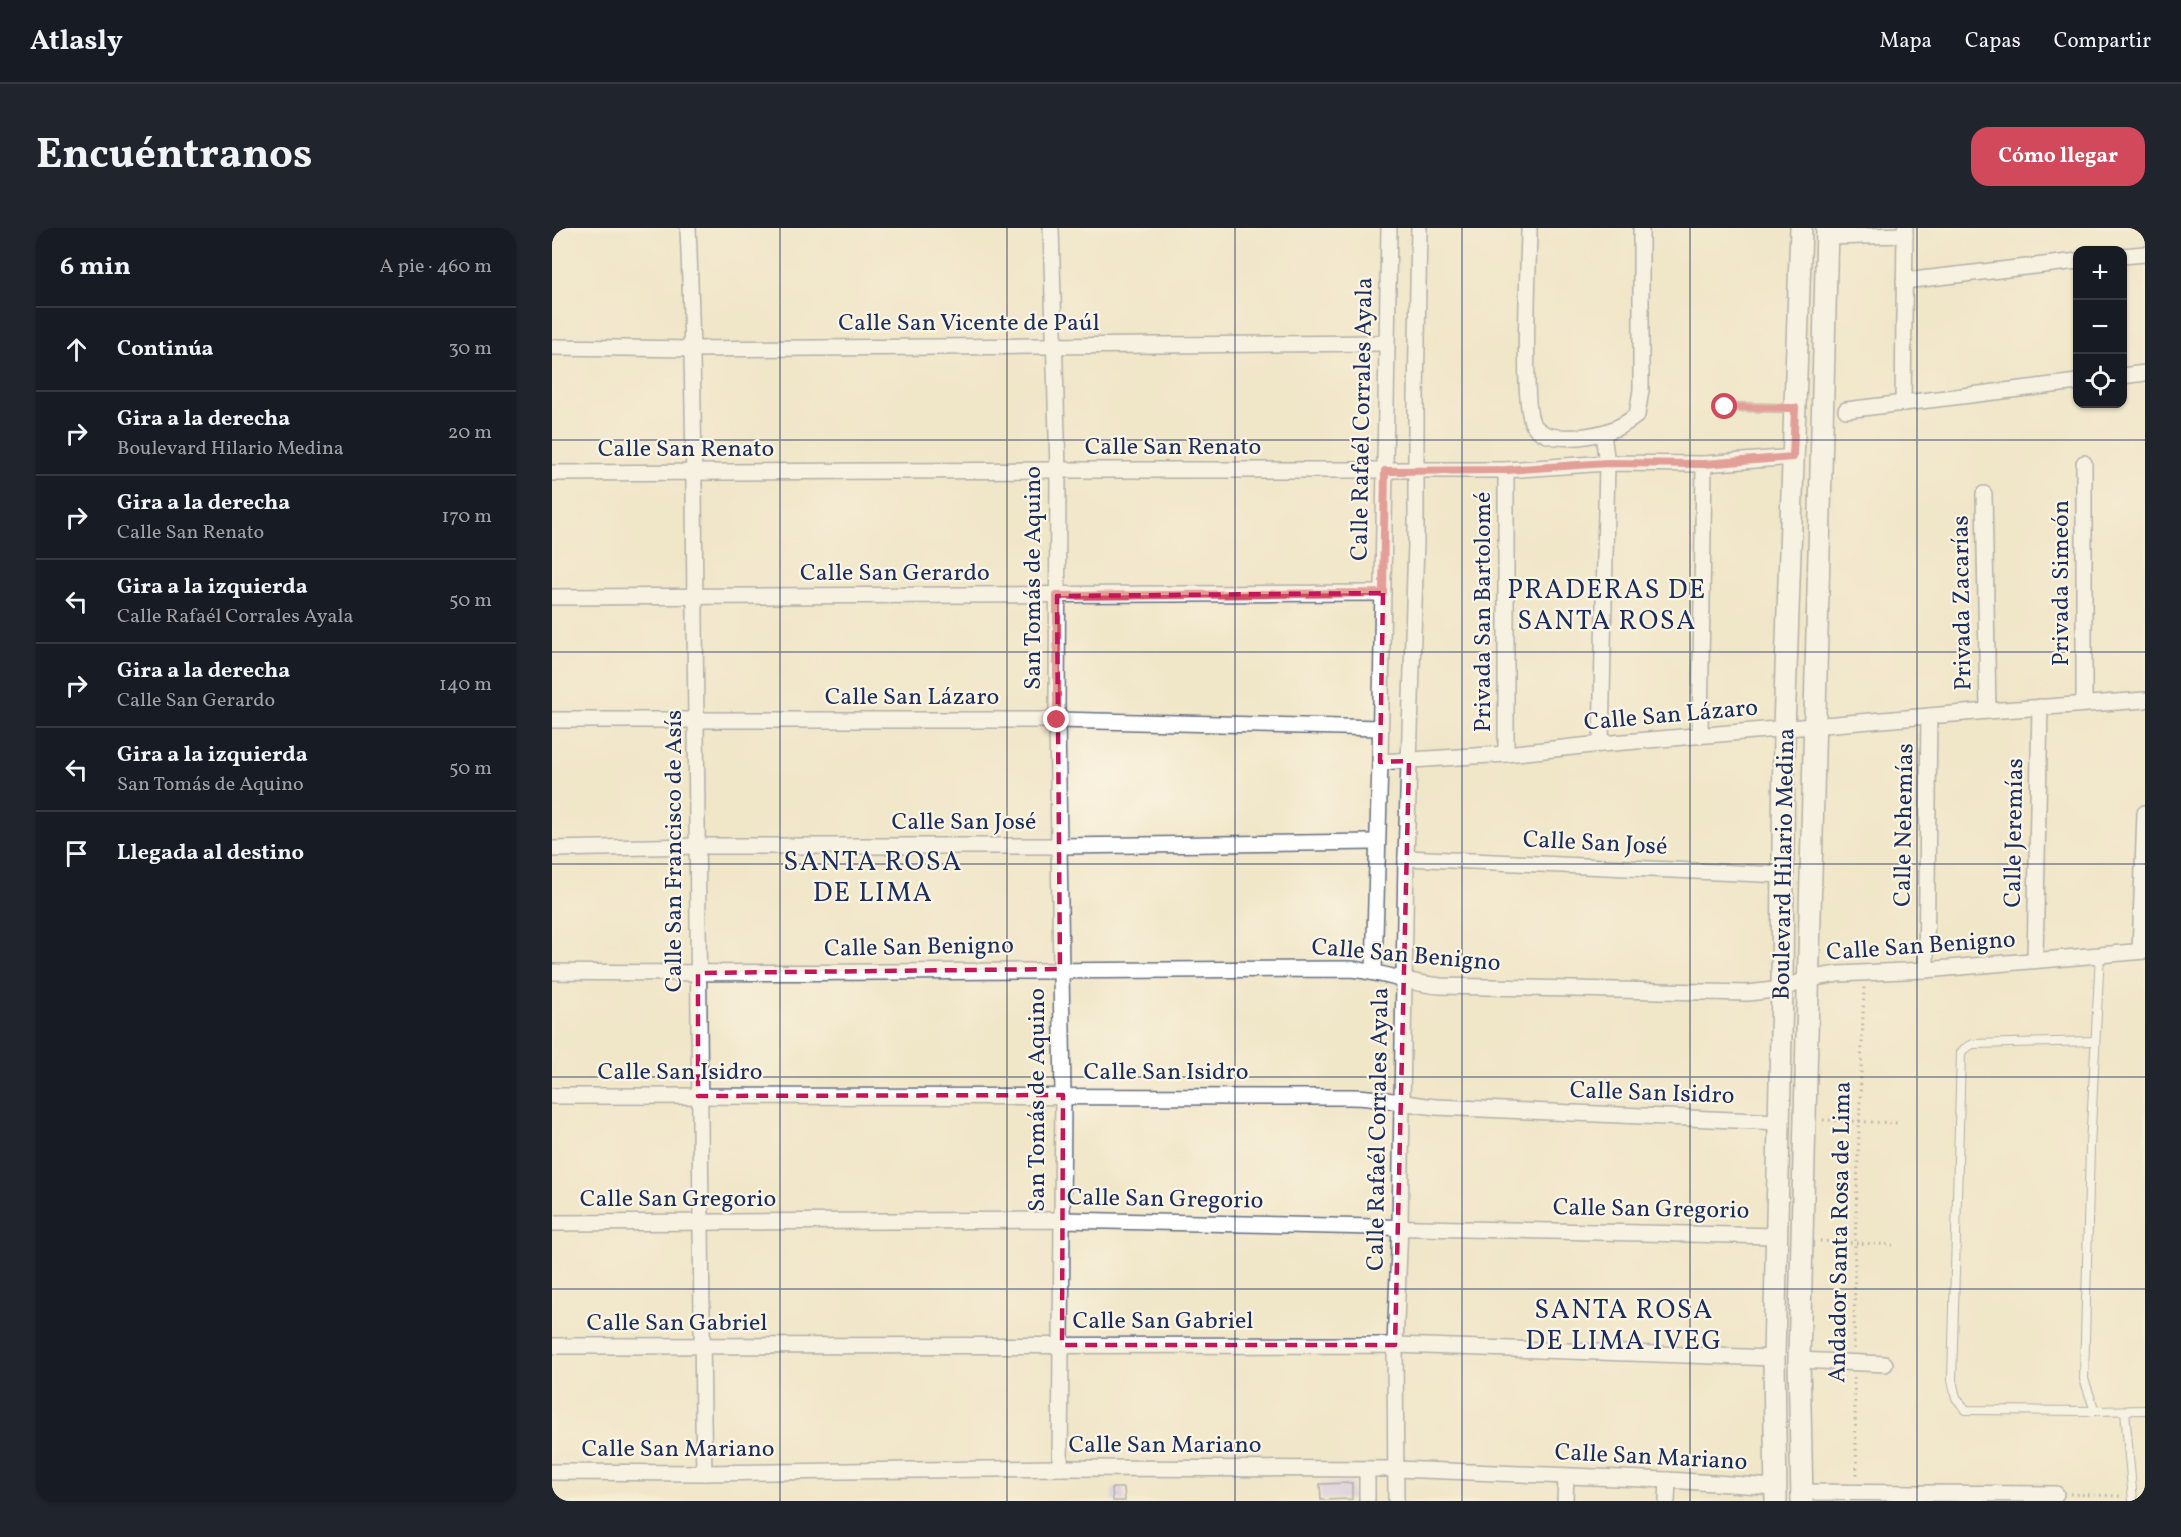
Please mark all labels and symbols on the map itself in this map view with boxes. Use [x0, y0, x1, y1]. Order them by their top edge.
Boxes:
street label: Calle Rafaél Corrales Ayala [1344, 277, 1382, 561]
street label: Calle San Vicente de Paúl [838, 307, 1100, 341]
route start [1711, 393, 1737, 419]
street label: Calle San Renato [1085, 431, 1261, 465]
street label: Calle San Renato [598, 433, 774, 467]
street label: San Tomás de Aquino [1017, 466, 1051, 690]
street label: Privada San Bartolomé [1467, 492, 1501, 732]
street label: Privada Simeón [2045, 500, 2079, 666]
street label: Privada Zacarías [1944, 515, 1982, 691]
street label: Calle San Gerardo [800, 557, 990, 591]
district label: PRADERAS DE SANTA ROSA [1507, 572, 1707, 641]
street label: Calle San Lázaro [825, 681, 999, 715]
street label: Calle San Lázaro [1583, 691, 1759, 741]
route end [1043, 706, 1069, 732]
street label: Calle San Francisco de Asís [658, 710, 692, 992]
street label: Boulevard Hilario Medina [1766, 728, 1804, 1000]
street label: Calle Nehemías [1887, 743, 1923, 907]
street label: Calle Jeremías [1997, 758, 2033, 908]
street label: Calle San José [892, 806, 1036, 840]
street label: Calle San José [1522, 823, 1668, 865]
district label: SANTA ROSA DE LIMA [783, 844, 963, 913]
street label: Calle San Benigno [1825, 923, 2017, 971]
street label: Calle San Benigno [824, 929, 1014, 967]
street label: Calle San Benigno [1310, 931, 1502, 981]
street label: Calle Rafaél Corrales Ayala [1360, 987, 1398, 1271]
street label: San Tomás de Aquino [1021, 988, 1055, 1212]
street label: Calle San Isidro [598, 1056, 762, 1090]
street label: Calle San Isidro [1084, 1056, 1248, 1090]
street label: Calle San Isidro [1569, 1074, 1735, 1114]
street label: Andador Santa Rosa de Lima [1821, 1081, 1861, 1383]
street label: Calle San Gregorio [1066, 1181, 1264, 1219]
street label: Calle San Gregorio [580, 1183, 776, 1217]
street label: Calle San Gregorio [1552, 1191, 1750, 1229]
district label: SANTA ROSA DE LIMA IVEG [1525, 1292, 1723, 1361]
street label: Calle San Gabriel [1073, 1305, 1253, 1339]
street label: Calle San Gabriel [587, 1307, 767, 1341]
street label: Calle San Mariano [1068, 1429, 1262, 1463]
street label: Calle San Mariano [581, 1433, 775, 1467]
street label: Calle San Mariano [1554, 1436, 1748, 1480]

